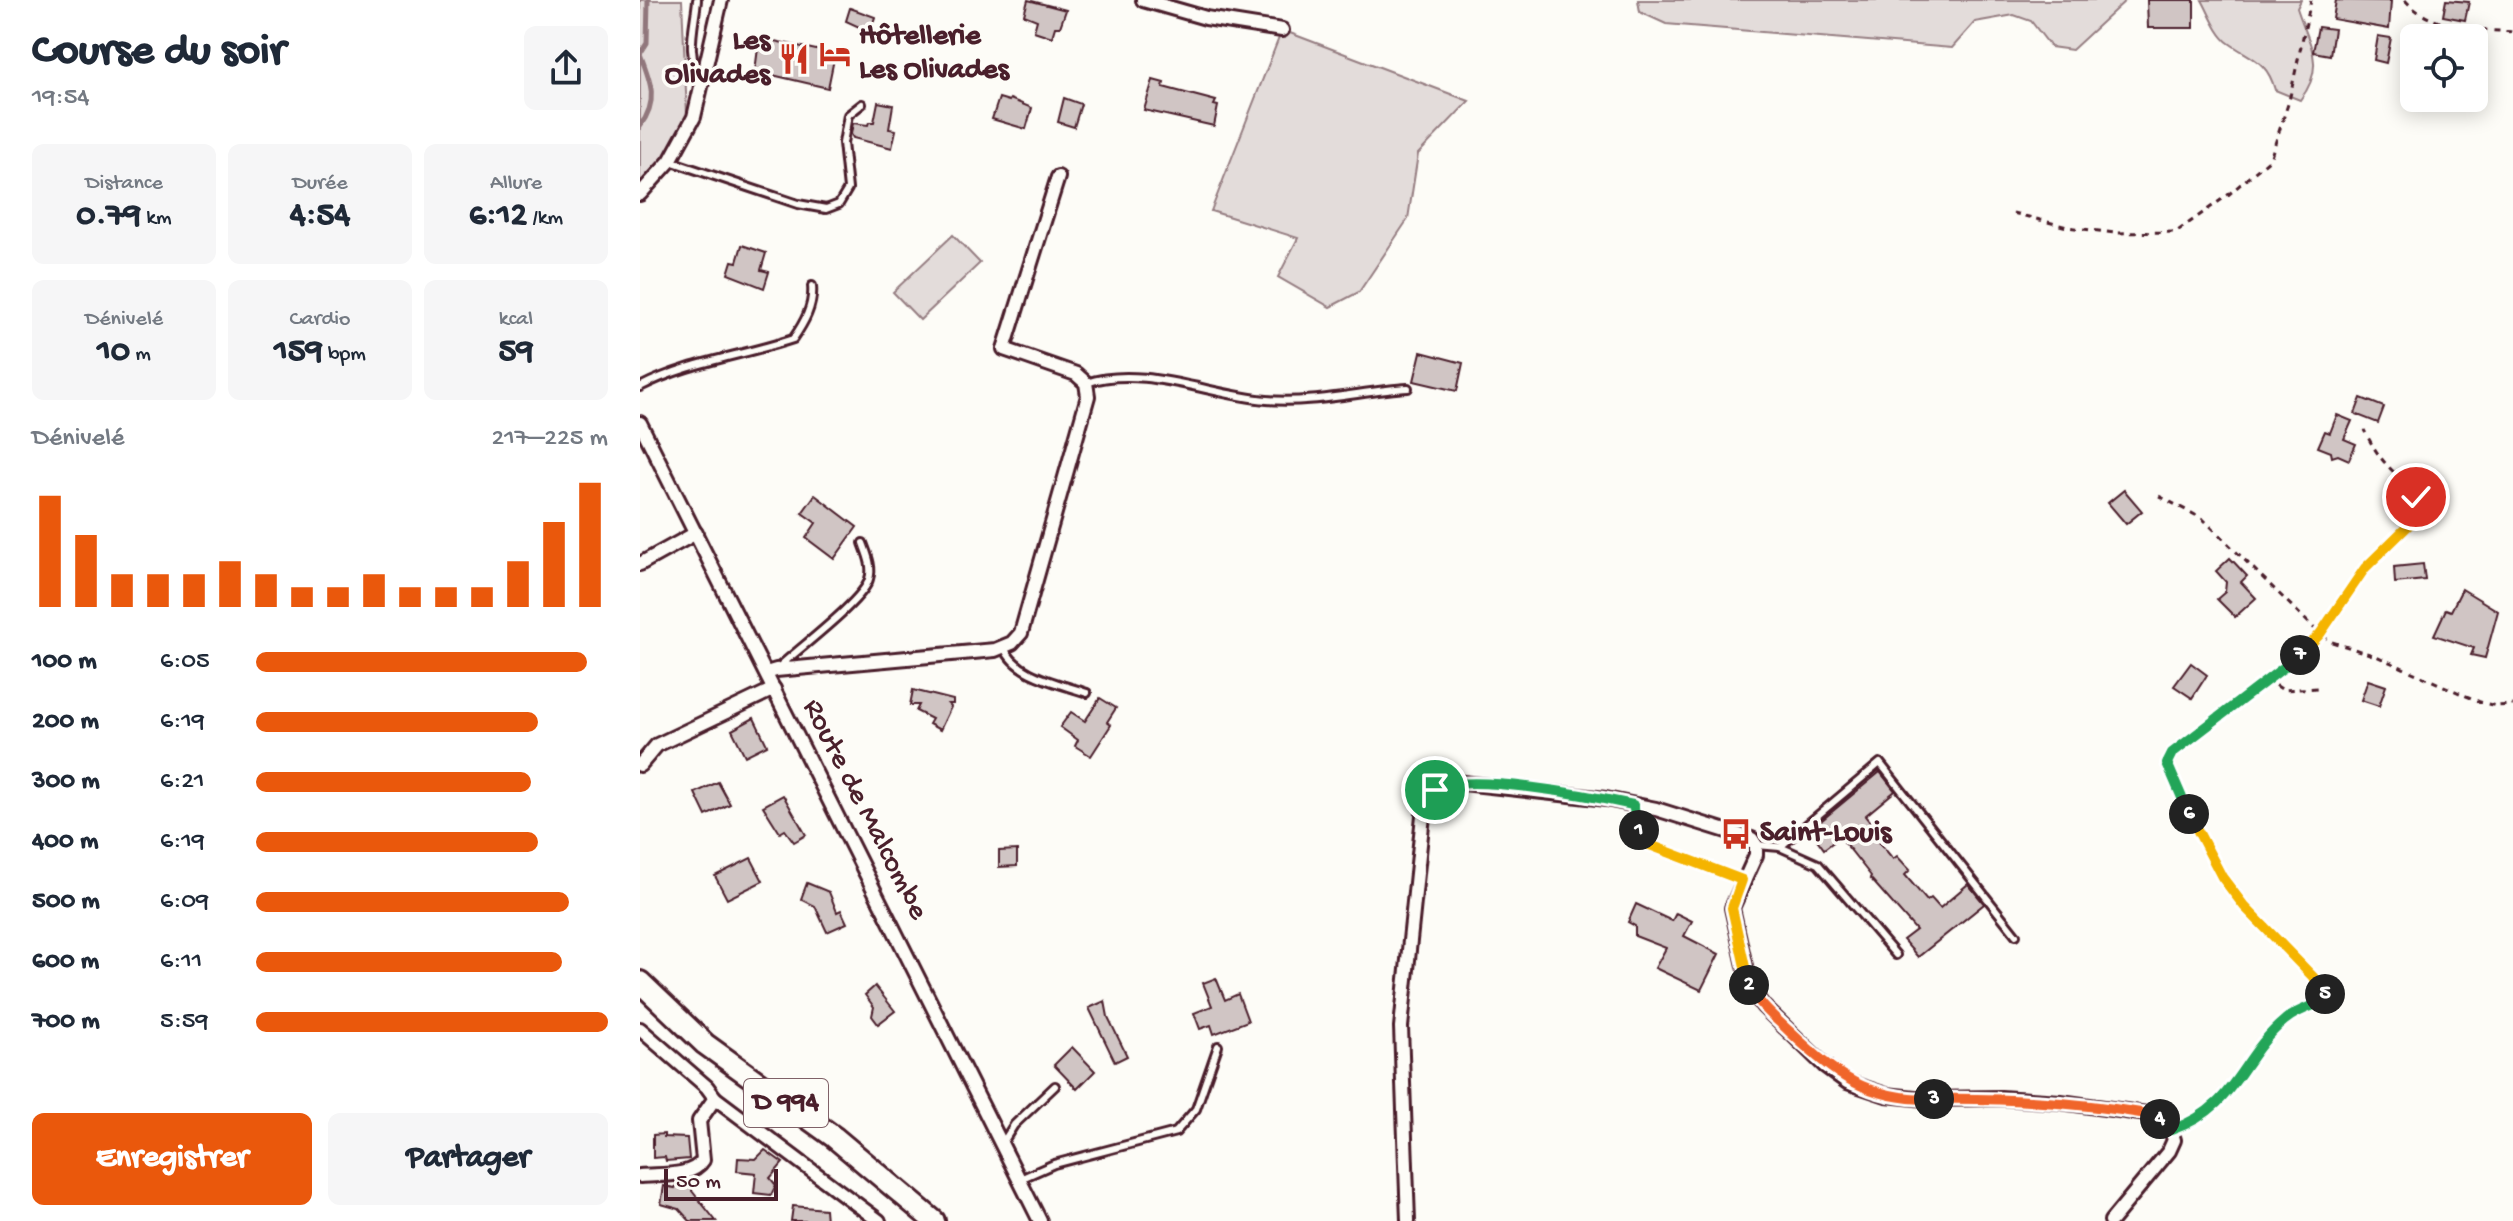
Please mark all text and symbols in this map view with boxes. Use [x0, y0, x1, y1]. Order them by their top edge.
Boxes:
place label: Hôtellerie Les Olivades [859, 20, 1011, 89]
map controls [2400, 24, 2488, 112]
button: locate [2400, 24, 2488, 112]
place label: Les Olivades [665, 25, 772, 94]
button: share [524, 26, 608, 110]
text: Course du soir [32, 27, 285, 79]
hotel icon: Hôtellerie Les Olivades [818, 37, 852, 71]
restaurant icon: Les Olivades [777, 42, 811, 76]
text: 19:54 [32, 83, 90, 114]
text: Distance [85, 171, 163, 197]
text: Durée [292, 171, 348, 197]
text: Allure [490, 171, 542, 197]
text: 0.79 [76, 197, 141, 237]
text: 4:54 [290, 197, 350, 237]
text: 6:12 [469, 197, 527, 237]
text: km [141, 206, 172, 232]
text: /km [527, 206, 563, 232]
text: Dénivelé [85, 307, 163, 333]
text: Cardio [289, 307, 351, 333]
text: kcal [499, 307, 533, 333]
text: 10 [97, 333, 130, 373]
text: 159 [274, 333, 323, 373]
text: 59 [499, 333, 533, 373]
text: m [130, 342, 151, 368]
text: bpm [323, 342, 366, 368]
text: Dénivelé [32, 424, 124, 455]
text: 217–225 m [492, 424, 608, 455]
pin [2382, 463, 2450, 531]
icon: check [2394, 475, 2438, 519]
pin: 7 [2280, 635, 2320, 675]
text: 7 [2294, 642, 2306, 668]
text: 100 m [32, 647, 97, 678]
text: 6:05 [160, 647, 210, 678]
street label: Route de Malcombe [793, 694, 935, 927]
text: 200 m [32, 707, 99, 738]
text: 6:19 [160, 707, 205, 738]
pin [1401, 756, 1469, 824]
text: 300 m [32, 767, 100, 798]
text: 6:21 [160, 767, 205, 798]
icon: arrive [1413, 768, 1457, 812]
pin: 6 [2169, 794, 2209, 834]
text: 6 [2183, 801, 2195, 827]
pin: 1 [1619, 810, 1659, 850]
text: 1 [1635, 817, 1643, 843]
bus stop icon: Saint-Louis [1719, 817, 1753, 851]
place label: Saint-Louis [1760, 817, 1893, 852]
text: 400 m [32, 827, 98, 858]
text: 6:19 [160, 827, 205, 858]
text: 500 m [32, 887, 100, 918]
text: 6:09 [160, 887, 209, 918]
text: 600 m [32, 947, 99, 978]
text: 6:11 [160, 947, 202, 978]
pin: 2 [1729, 965, 1769, 1005]
text: 2 [1744, 972, 1754, 998]
pin: 5 [2305, 974, 2345, 1014]
text: 5 [2319, 981, 2331, 1007]
text: 700 m [32, 1007, 100, 1038]
text: 5:59 [160, 1007, 209, 1038]
road number: D 994 [744, 1079, 828, 1127]
pin: 3 [1914, 1079, 1954, 1119]
text: 3 [1928, 1086, 1940, 1112]
pin: 4 [2140, 1099, 2180, 1139]
text: 4 [2155, 1106, 2165, 1132]
button: Enregistrer [32, 1113, 312, 1205]
button: Partager [328, 1113, 608, 1205]
scale bar [664, 1165, 778, 1201]
text: 50 m [676, 1170, 721, 1196]

